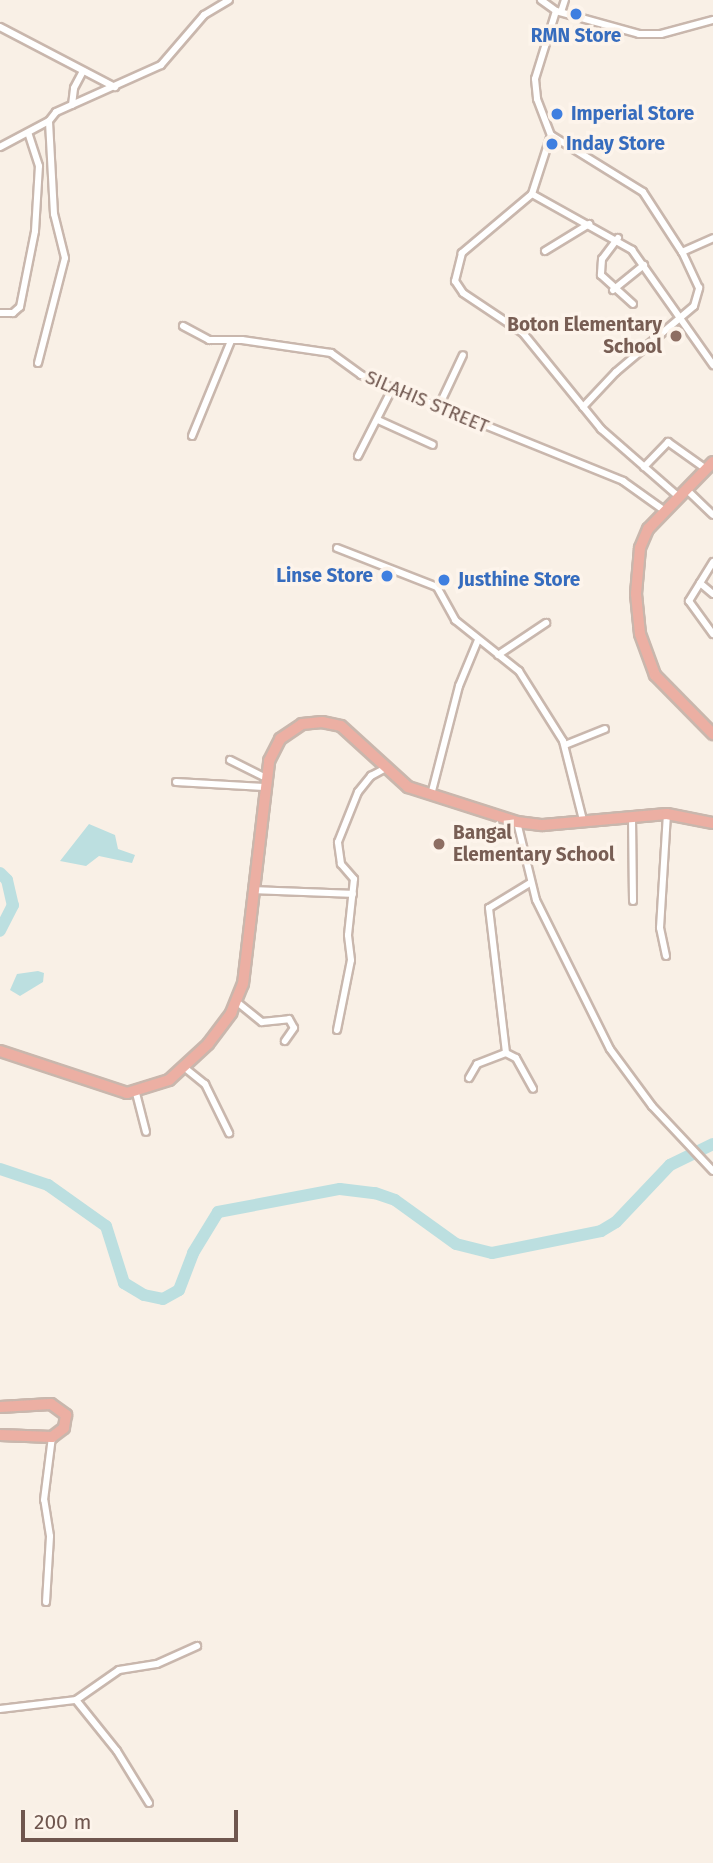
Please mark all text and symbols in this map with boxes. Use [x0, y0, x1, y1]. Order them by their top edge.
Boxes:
marker: RMN Store [568, 6, 584, 22]
place label: RMN Store [531, 25, 621, 47]
place label: Imperial Store [571, 103, 694, 125]
marker: Imperial Store [549, 106, 565, 122]
place label: Inday Store [566, 133, 665, 155]
marker: Inday Store [544, 136, 560, 152]
place label: Boton Elementary School [507, 314, 662, 358]
marker: Boton Elementary School [668, 328, 684, 344]
street label: SILAHIS STREET [362, 366, 492, 438]
place label: Linse Store [276, 565, 373, 587]
marker: Linse Store [379, 568, 395, 584]
place label: Justhine Store [458, 569, 580, 591]
marker: Justhine Store [436, 572, 452, 588]
place label: Bangal Elementary School [453, 822, 615, 866]
marker: Bangal Elementary School [431, 836, 447, 852]
scale bar [24, 1797, 242, 1841]
text: 200 m [34, 1809, 91, 1835]

